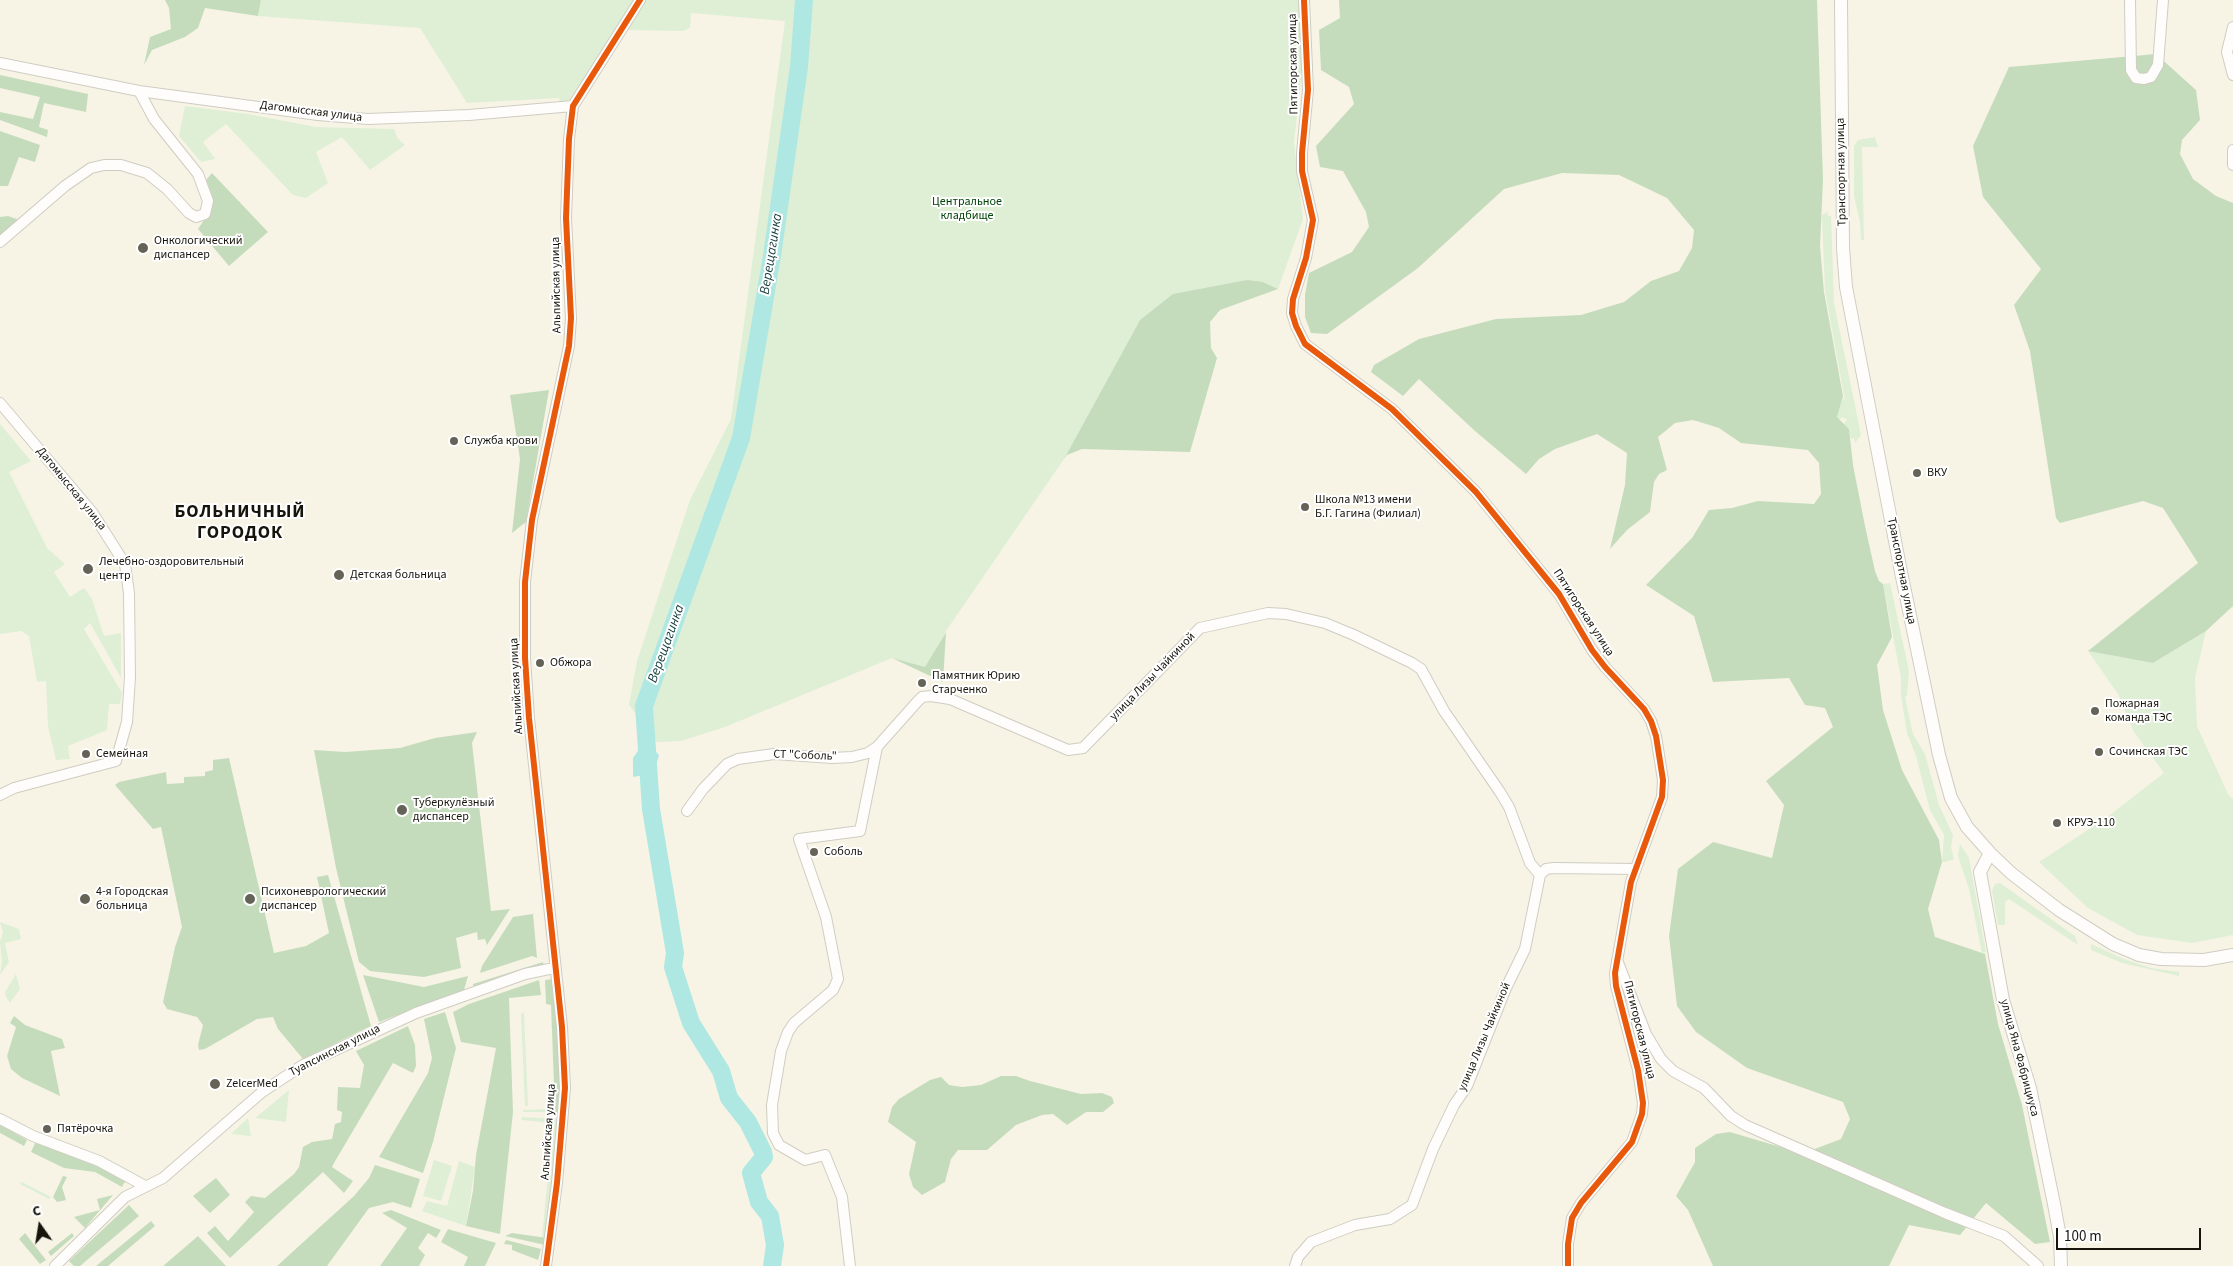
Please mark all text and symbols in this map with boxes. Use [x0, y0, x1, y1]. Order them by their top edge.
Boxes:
street label: Пятигорская улица [1286, 13, 1302, 115]
street label: Дагомысская улица [259, 99, 363, 125]
street label: Транспортная улица [1834, 118, 1850, 226]
park label: Центральное кладбище [932, 195, 1002, 223]
water label: Верещагинка [757, 212, 787, 296]
place label: Онкологический диспансер [154, 234, 243, 262]
street label: Альпийская улица [549, 237, 565, 333]
marker: Онкологический диспансер [136, 241, 150, 255]
place label: Служба крови [464, 434, 538, 448]
marker: Служба крови [448, 435, 460, 447]
street label: Дагомысская улица [33, 444, 109, 534]
place label: ВКУ [1927, 466, 1947, 480]
marker: ВКУ [1911, 467, 1923, 479]
place label: Школа №13 имени Б.Г. Гагина (Филиал) [1315, 493, 1421, 521]
marker: Школа №13 имени Б.Г. Гагина (Филиал) [1299, 501, 1311, 513]
district label: БОЛЬНИЧНЫЙ ГОРОДОК [173, 502, 307, 544]
street label: Транспортная улица [1884, 516, 1918, 626]
place label: Лечебно-оздоровительный центр [99, 555, 244, 583]
marker: Лечебно-оздоровительный центр [81, 562, 95, 576]
street label: Пятигорская улица [1549, 567, 1617, 659]
marker: Детская больница [332, 568, 346, 582]
place label: Детская больница [350, 568, 446, 582]
water label: Верещагинка [645, 603, 689, 685]
street label: улица Лизы Чайкиной [1107, 630, 1199, 724]
street label: Альпийская улица [507, 637, 527, 735]
place label: Обжора [550, 656, 592, 670]
marker: Обжора [534, 657, 546, 669]
place label: Памятник Юрию Старченко [932, 669, 1020, 697]
marker: Памятник Юрию Старченко [916, 677, 928, 689]
place label: Пожарная команда ТЭС [2105, 697, 2172, 725]
marker: Пожарная команда ТЭС [2089, 705, 2101, 717]
place label: Сочинская ТЭС [2109, 745, 2188, 759]
marker: Сочинская ТЭС [2093, 746, 2105, 758]
place label: Семейная [96, 747, 148, 761]
marker: Семейная [80, 748, 92, 760]
street label: СТ "Соболь" [773, 748, 837, 764]
place label: Туберкулёзный диспансер [413, 796, 494, 824]
marker: Туберкулёзный диспансер [395, 803, 409, 817]
place label: КРУЭ-110 [2067, 816, 2115, 830]
marker: КРУЭ-110 [2051, 817, 2063, 829]
place label: Соболь [824, 845, 863, 859]
marker: Соболь [808, 846, 820, 858]
place label: 4-я Городская больница [96, 885, 168, 913]
place label: Психоневрологический диспансер [261, 885, 386, 913]
marker: 4-я Городская больница [78, 892, 92, 906]
marker: Психоневрологический диспансер [243, 892, 257, 906]
street label: Пятигорская улица [1620, 979, 1658, 1081]
street label: улица Лизы Чайкиной [1456, 980, 1514, 1094]
street label: улица Яна Фабрициуса [1996, 998, 2042, 1118]
street label: Туапсинская улица [287, 1022, 383, 1080]
marker: ZelcerMed [208, 1077, 222, 1091]
place label: ZelcerMed [226, 1077, 278, 1091]
street label: Альпийская улица [538, 1083, 560, 1181]
place label: Пятёрочка [57, 1122, 113, 1136]
marker: Пятёрочка [41, 1123, 53, 1135]
north arrow [15, 1201, 65, 1251]
text: С [30, 1201, 43, 1222]
scale bar [2058, 1218, 2203, 1250]
text: 100 m [2064, 1226, 2102, 1247]

